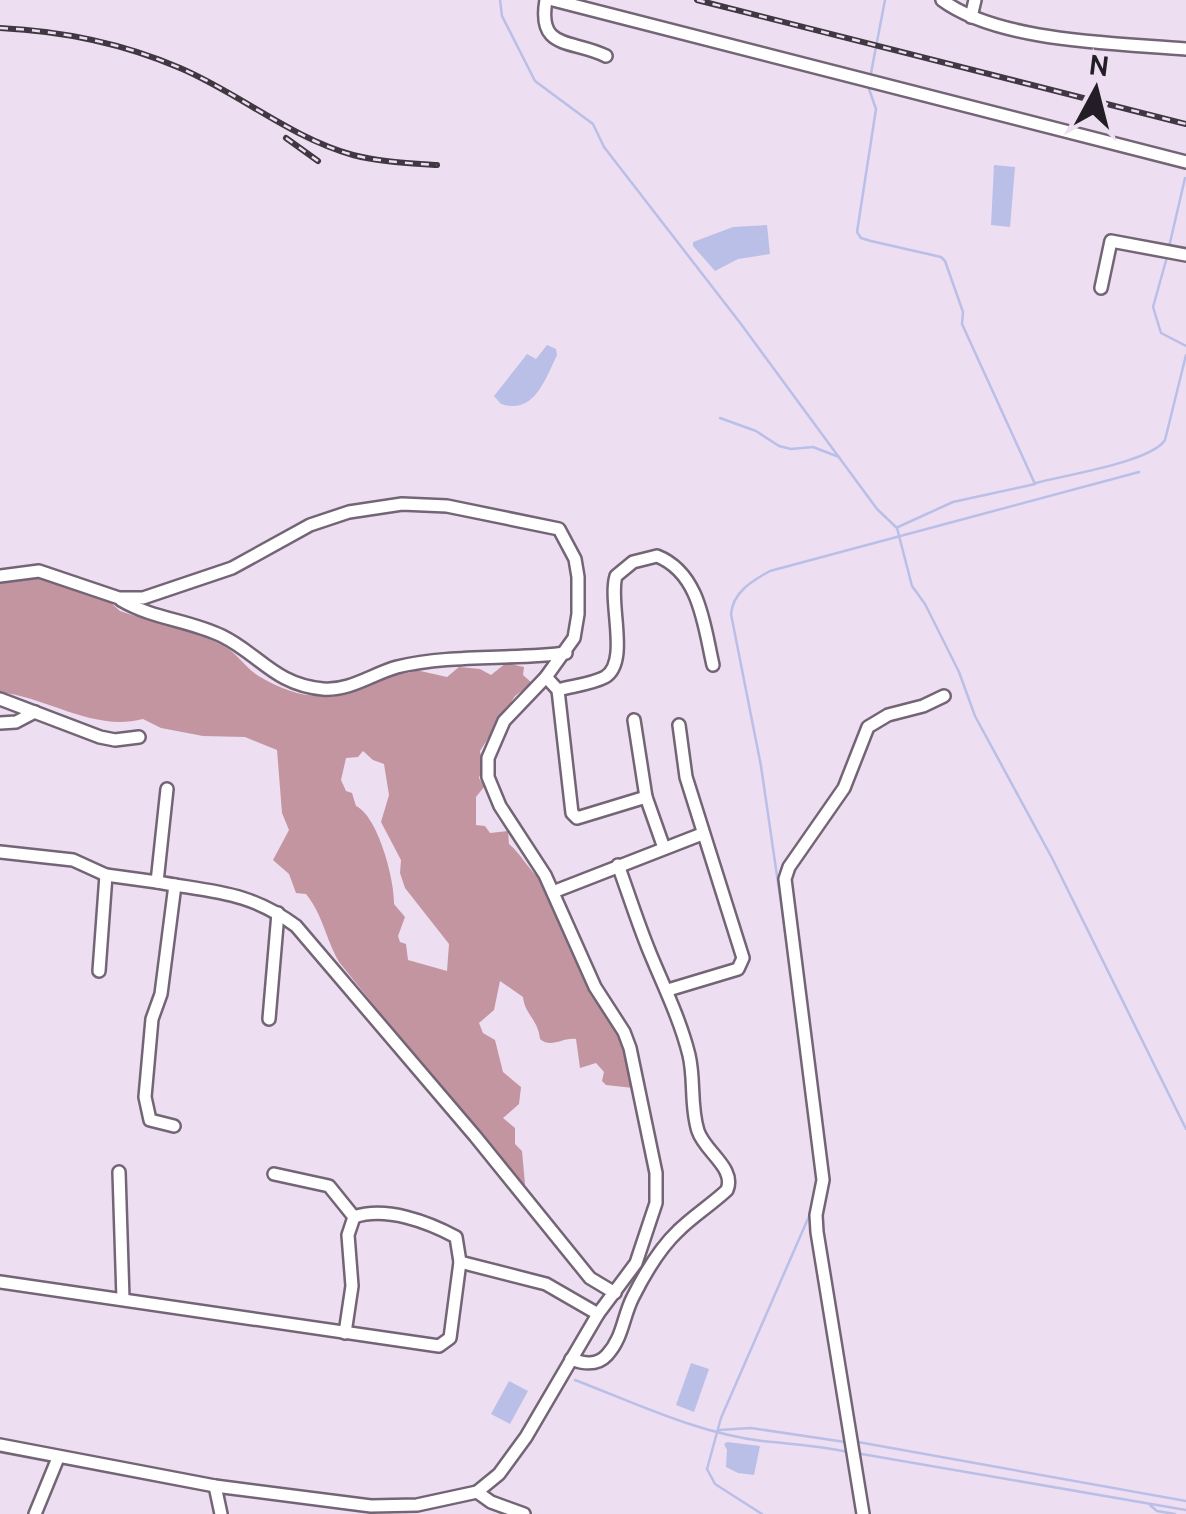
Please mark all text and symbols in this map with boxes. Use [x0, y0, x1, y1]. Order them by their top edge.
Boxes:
north arrow [1046, 40, 1146, 140]
text: N [1087, 47, 1111, 83]

